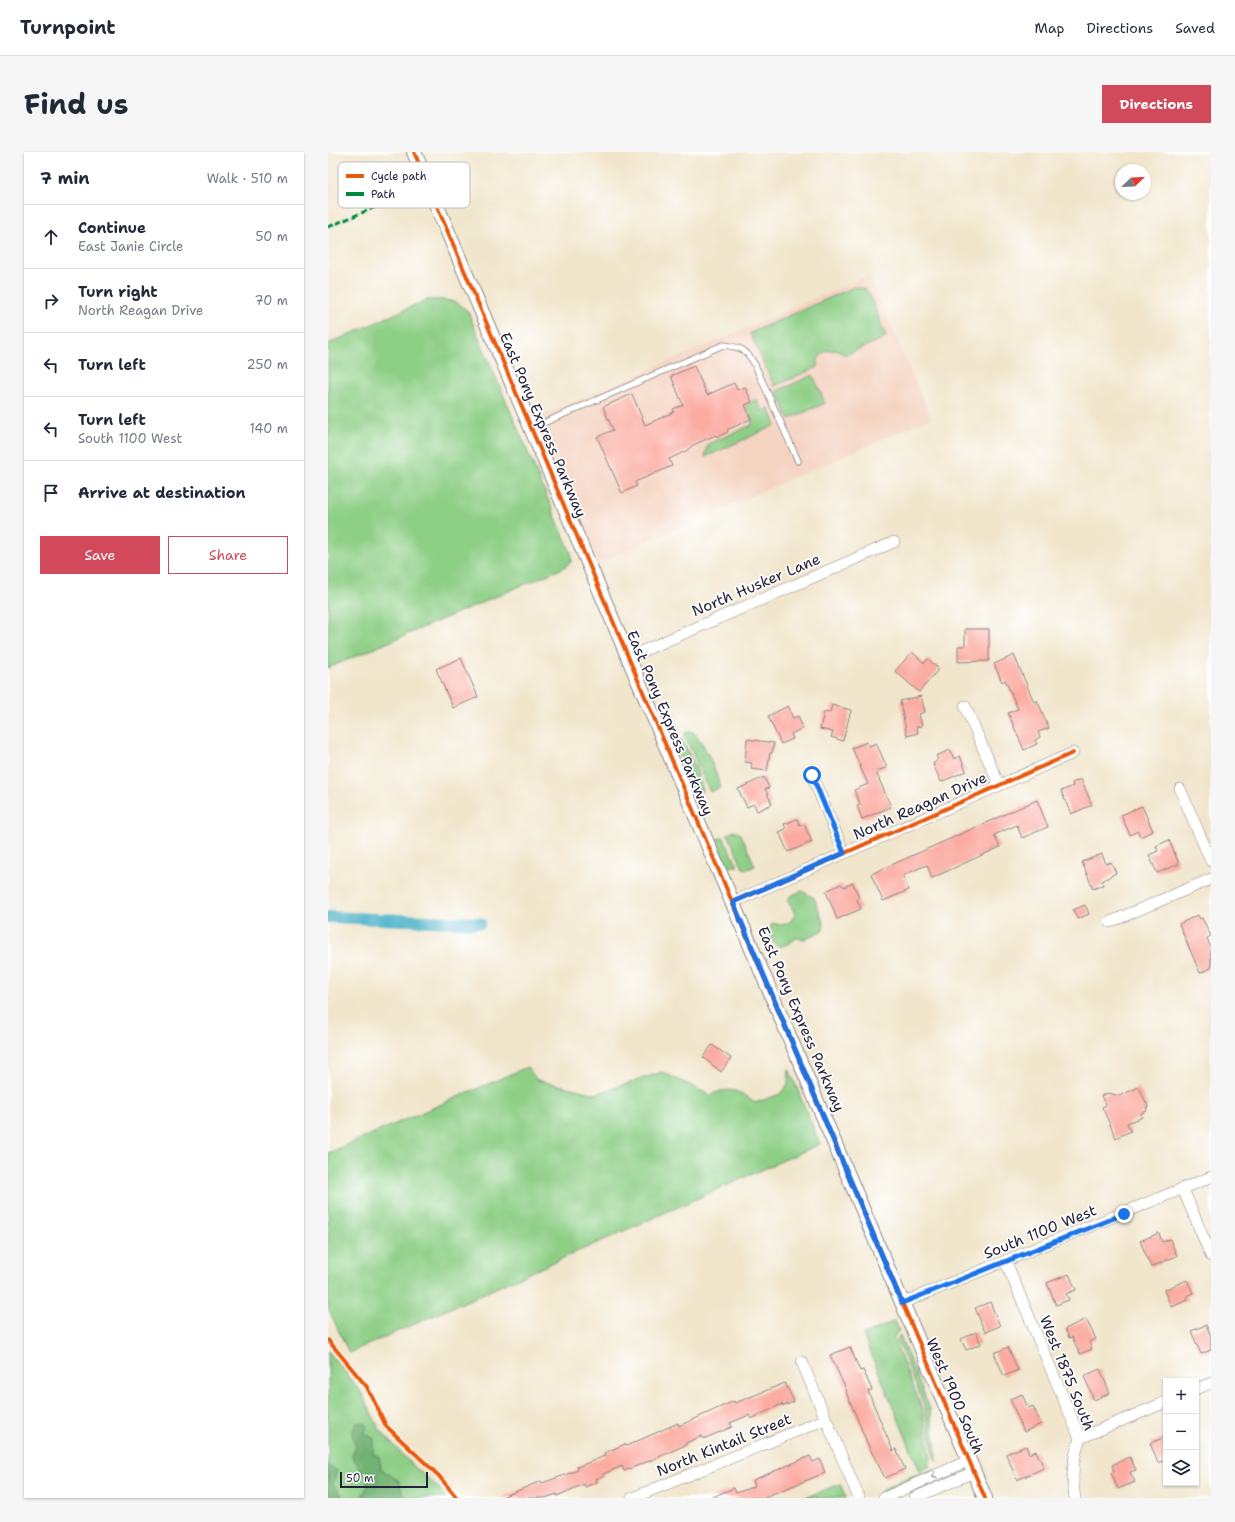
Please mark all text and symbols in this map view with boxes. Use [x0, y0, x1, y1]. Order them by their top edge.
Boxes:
text: Turnpoint [20, 15, 116, 40]
text: Map [1035, 19, 1065, 37]
text: Directions [1087, 19, 1153, 37]
text: Saved [1175, 19, 1215, 37]
text: Find us [24, 85, 129, 123]
button: Directions [1102, 85, 1211, 123]
legend [338, 162, 470, 208]
north arrow [1115, 164, 1151, 200]
text: 7 min [40, 167, 90, 189]
text: Cycle path [371, 169, 427, 184]
text: Walk · 510 m [207, 170, 288, 187]
text: Path [371, 187, 395, 202]
text: Continue [78, 218, 146, 238]
icon: ahead [40, 226, 62, 248]
text: 50 m [255, 228, 288, 245]
text: East Janie Circle [78, 238, 183, 255]
text: Turn right [78, 282, 158, 302]
icon: right [40, 290, 62, 312]
text: 70 m [254, 292, 288, 309]
text: North Reagan Drive [78, 302, 203, 319]
street label: East Pony Express Parkway [495, 329, 591, 521]
icon: left [40, 354, 62, 376]
text: Turn left [78, 355, 146, 375]
text: 250 m [247, 356, 288, 373]
text: Turn left [78, 410, 146, 430]
icon: left [40, 418, 62, 440]
text: 140 m [249, 420, 288, 437]
text: South 1100 West [78, 430, 182, 447]
icon: arrive [40, 482, 62, 504]
text: Arrive at destination [78, 483, 246, 503]
button: Save [40, 536, 160, 574]
button: Share [168, 536, 288, 574]
street label: North Husker Lane [689, 549, 823, 621]
street label: East Pony Express Parkway [622, 627, 718, 819]
route start [803, 766, 821, 784]
street label: North Reagan Drive [850, 767, 990, 845]
street label: East Pony Express Parkway [753, 923, 849, 1115]
street label: South 1100 West [981, 1200, 1099, 1264]
route end [1115, 1205, 1133, 1223]
street label: West 1875 South [1035, 1313, 1099, 1433]
street label: West 1900 South [921, 1335, 989, 1457]
map controls [1163, 1378, 1199, 1486]
button: + [1163, 1378, 1199, 1414]
street label: North Kintail Street [654, 1409, 794, 1481]
button: − [1163, 1414, 1199, 1450]
button: layers [1163, 1450, 1199, 1486]
scale bar [340, 1470, 428, 1489]
text: 50 m [346, 1471, 374, 1486]
one-way arrow [931, 1472, 938, 1480]

